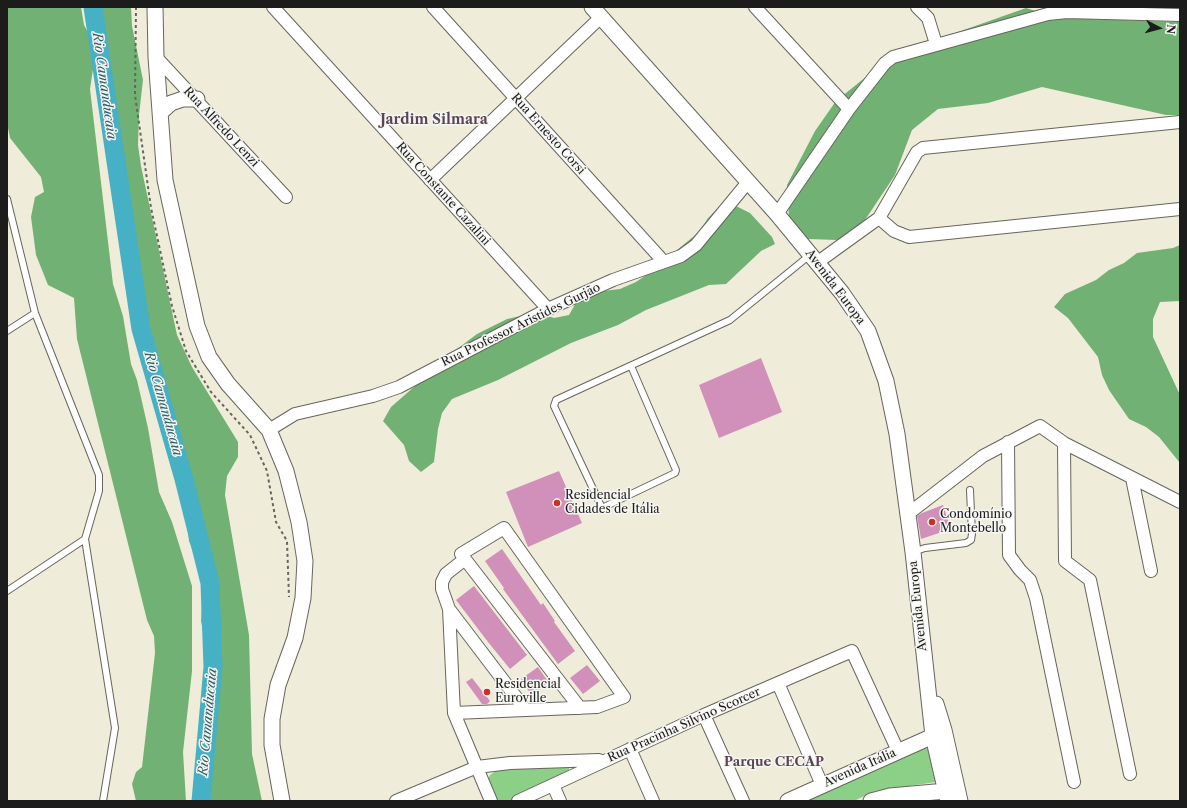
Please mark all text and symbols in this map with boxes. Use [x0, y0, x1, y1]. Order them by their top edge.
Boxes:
north arrow [1139, 8, 1179, 48]
text: N [1163, 24, 1178, 35]
water label: Rio Camanducaia [89, 32, 119, 140]
street label: Rua Alfredo Lenzi [180, 84, 262, 170]
street label: Rua Ernesto Corsi [508, 91, 588, 177]
district label: Jardim Silmara [380, 112, 488, 128]
street label: Rua Constante Cazalini [393, 140, 493, 248]
street label: Avenida Europa [802, 246, 868, 328]
street label: Rua Professor Aristides Gurjão [439, 280, 603, 370]
water label: Rio Camanducaia [141, 350, 185, 458]
place label: Residencial Cidades de Itália [565, 489, 660, 517]
marker: Residencial Cidades de Itália [552, 498, 562, 508]
place label: Condomínio Montebello [940, 508, 1012, 536]
marker: Condomínio Montebello [927, 517, 937, 527]
street label: Avenida Europa [906, 560, 930, 652]
water label: Rio Camanducaia [196, 668, 220, 776]
place label: Residencial Euroville [495, 678, 561, 706]
street label: Rua Pracinha Silvino Scorcer [605, 685, 763, 765]
marker: Residencial Euroville [482, 687, 492, 697]
street label: Avenida Itália [822, 746, 898, 790]
district label: Parque CECAP [724, 754, 824, 770]

